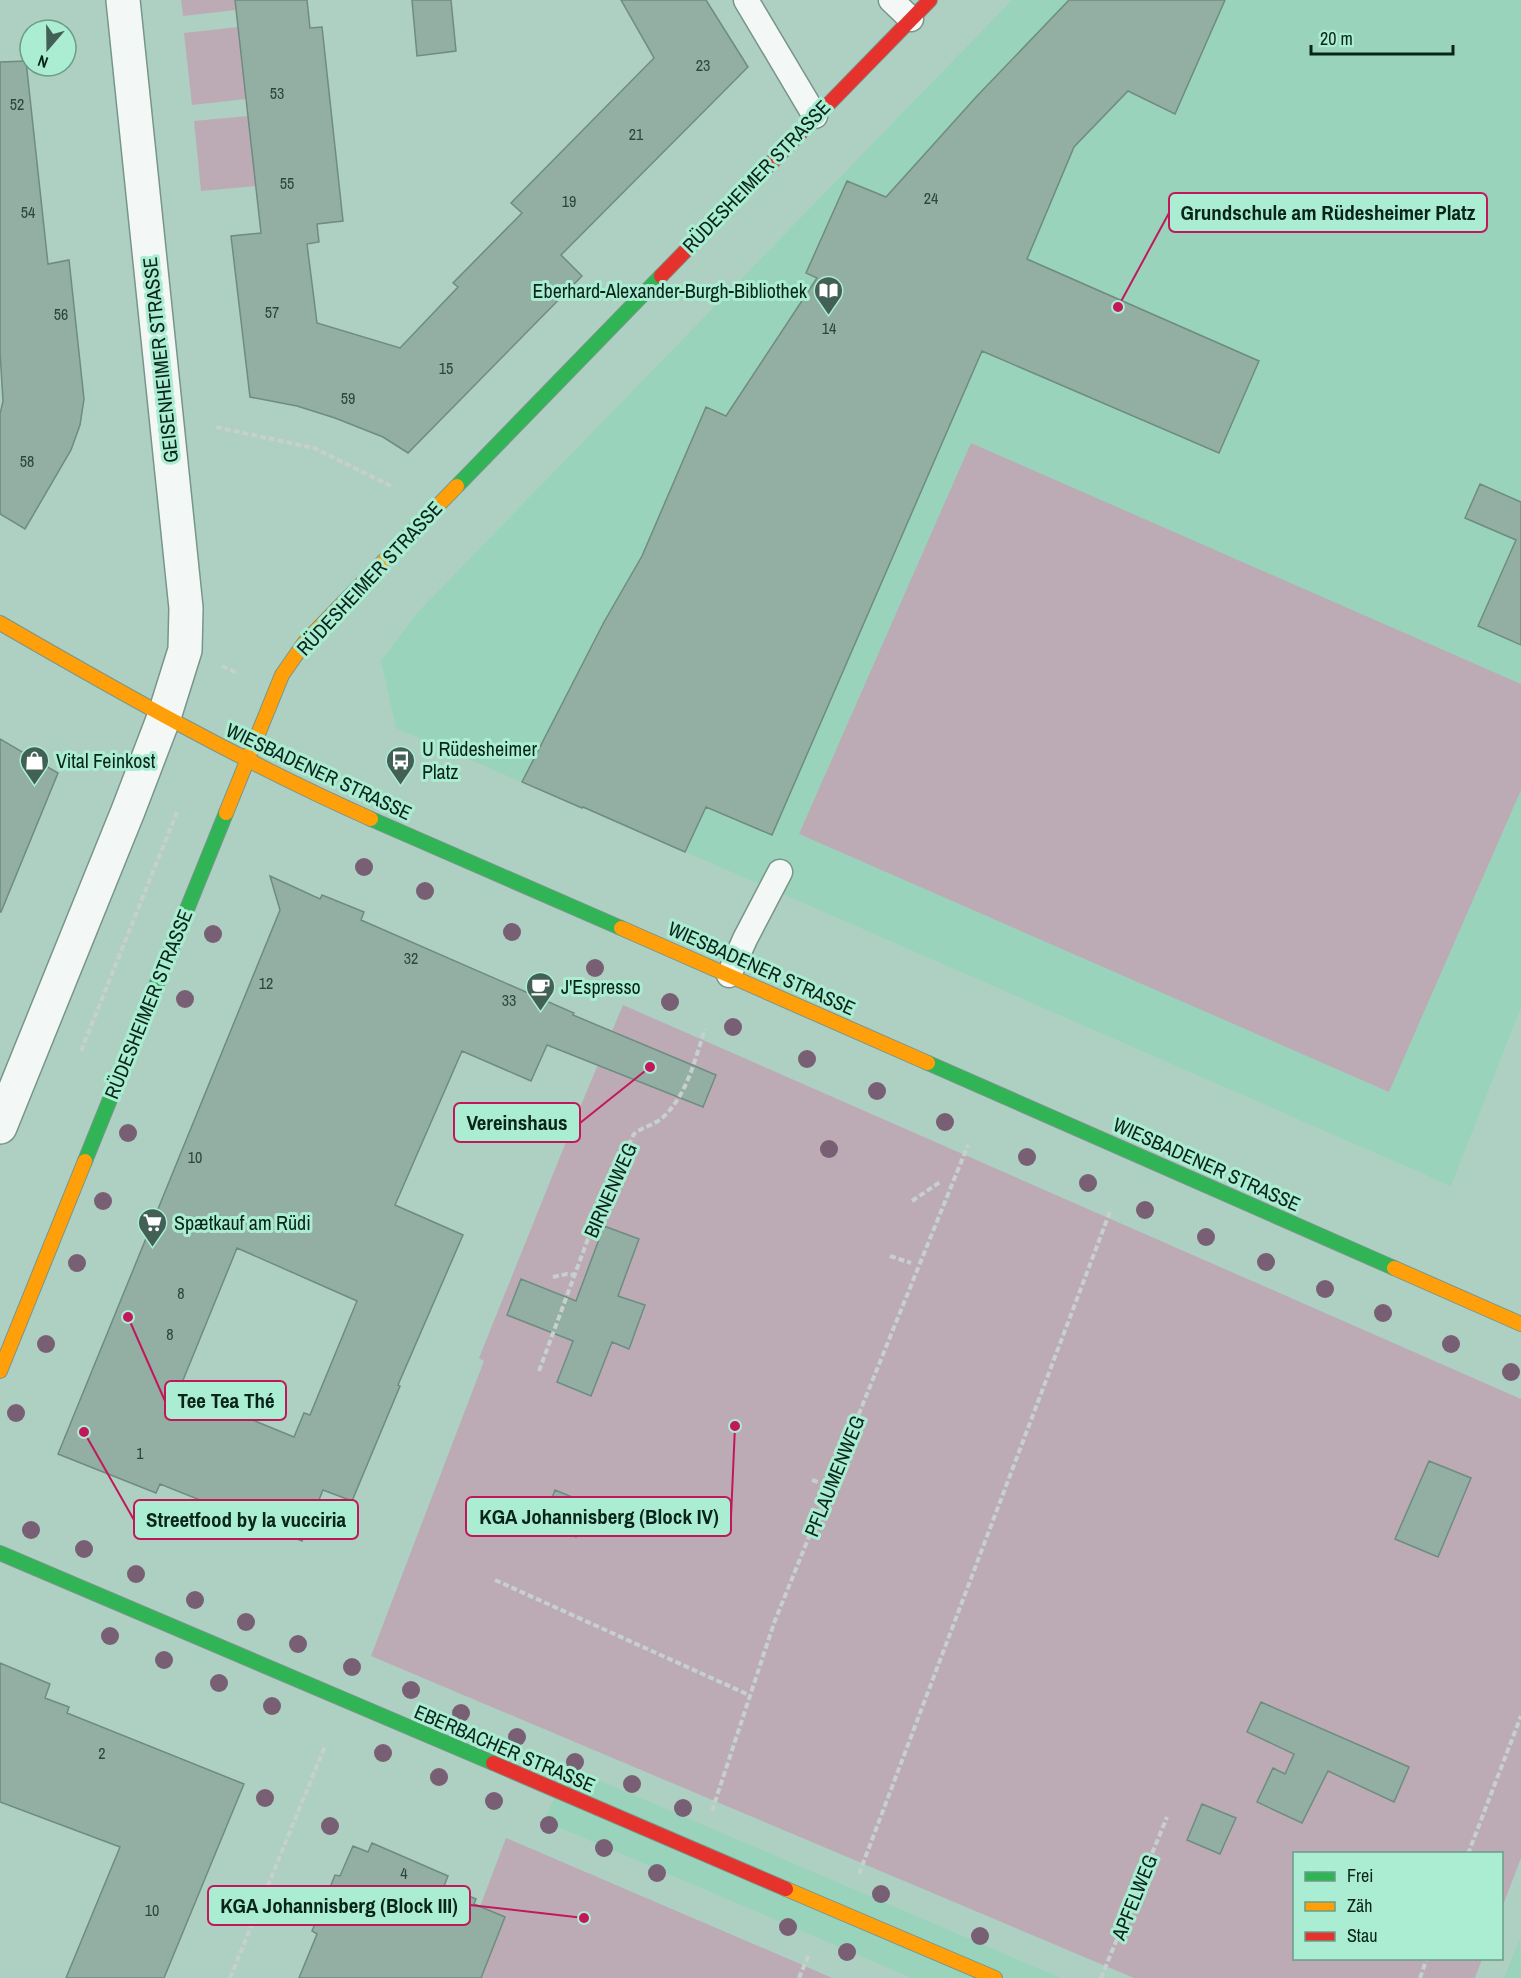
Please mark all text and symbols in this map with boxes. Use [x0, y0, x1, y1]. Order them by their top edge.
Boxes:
north arrow [18, 18, 78, 78]
scale bar [1311, 18, 1454, 56]
text: 20 m [1320, 26, 1353, 51]
text: N [35, 50, 51, 74]
house number: 23 [696, 54, 710, 76]
house number: 53 [270, 82, 284, 104]
house number: 52 [10, 93, 24, 115]
street label: RÜDESHEIMER STRASSE [676, 94, 836, 258]
house number: 21 [629, 123, 644, 145]
house number: 55 [280, 172, 294, 194]
house number: 24 [924, 187, 938, 209]
house number: 19 [562, 190, 576, 212]
callout: Grundschule am Rüdesheimer Platz [1169, 193, 1487, 232]
text: Grundschule am Rüdesheimer Platz [1181, 198, 1476, 227]
house number: 54 [21, 201, 35, 223]
street label: GEISENHEIMER STRASSE [136, 256, 184, 464]
library icon: Eberhard-Alexander-Burgh-Bibliothek [812, 274, 844, 316]
place label: Eberhard-Alexander-Burgh-Bibliothek [533, 277, 808, 304]
house number: 57 [265, 301, 279, 323]
house number: 56 [54, 303, 68, 325]
house number: 14 [822, 317, 836, 339]
house number: 15 [439, 357, 453, 379]
house number: 59 [341, 387, 355, 409]
house number: 58 [20, 450, 34, 472]
street label: RÜDESHEIMER STRASSE [290, 495, 448, 661]
street label: WIESBADENER STRASSE [222, 716, 416, 826]
place label: U Rüdesheimer Platz [422, 735, 537, 785]
shop icon: Vital Feinkost [19, 744, 51, 786]
bus stop icon: U Rüdesheimer Platz [385, 744, 417, 786]
place label: Vital Feinkost [56, 747, 156, 774]
street label: RÜDESHEIMER STRASSE [98, 905, 198, 1103]
street label: WIESBADENER STRASSE [664, 915, 860, 1021]
house number: 32 [404, 947, 418, 969]
cafe icon: J'Espresso [524, 970, 556, 1012]
house number: 12 [259, 972, 273, 994]
place label: J'Espresso [561, 973, 641, 1000]
house number: 33 [502, 989, 516, 1011]
callout: Vereinshaus [454, 1103, 580, 1142]
text: Vereinshaus [466, 1108, 568, 1137]
street label: WIESBADENER STRASSE [1109, 1111, 1305, 1217]
street label: BIRNENWEG [577, 1138, 643, 1242]
house number: 10 [188, 1146, 202, 1168]
supermarket icon: Spætkauf am Rüdi [137, 1206, 169, 1248]
place label: Spætkauf am Rüdi [174, 1209, 311, 1236]
house number: 8 [177, 1282, 185, 1304]
house number: 8 [166, 1323, 174, 1345]
callout: Tee Tea Thé [165, 1381, 286, 1420]
text: Tee Tea Thé [177, 1386, 275, 1415]
street label: PFLAUMENWEG [797, 1411, 871, 1541]
house number: 1 [136, 1442, 144, 1464]
callout: KGA Johannisberg (Block IV) [466, 1497, 731, 1536]
callout: Streetfood by la vucciria [134, 1500, 358, 1539]
text: KGA Johannisberg (Block IV) [479, 1502, 719, 1531]
text: Streetfood by la vucciria [146, 1505, 346, 1534]
street label: EBERBACHER STRASSE [410, 1698, 600, 1798]
house number: 2 [98, 1742, 106, 1764]
street label: APFELWEG [1104, 1850, 1163, 1945]
legend [1293, 1852, 1503, 1960]
house number: 4 [400, 1862, 408, 1884]
text: Frei [1347, 1863, 1373, 1888]
callout: KGA Johannisberg (Block III) [208, 1886, 470, 1925]
text: KGA Johannisberg (Block III) [220, 1891, 458, 1920]
text: Zäh [1347, 1893, 1372, 1918]
house number: 10 [145, 1899, 159, 1921]
text: Stau [1347, 1923, 1377, 1948]

